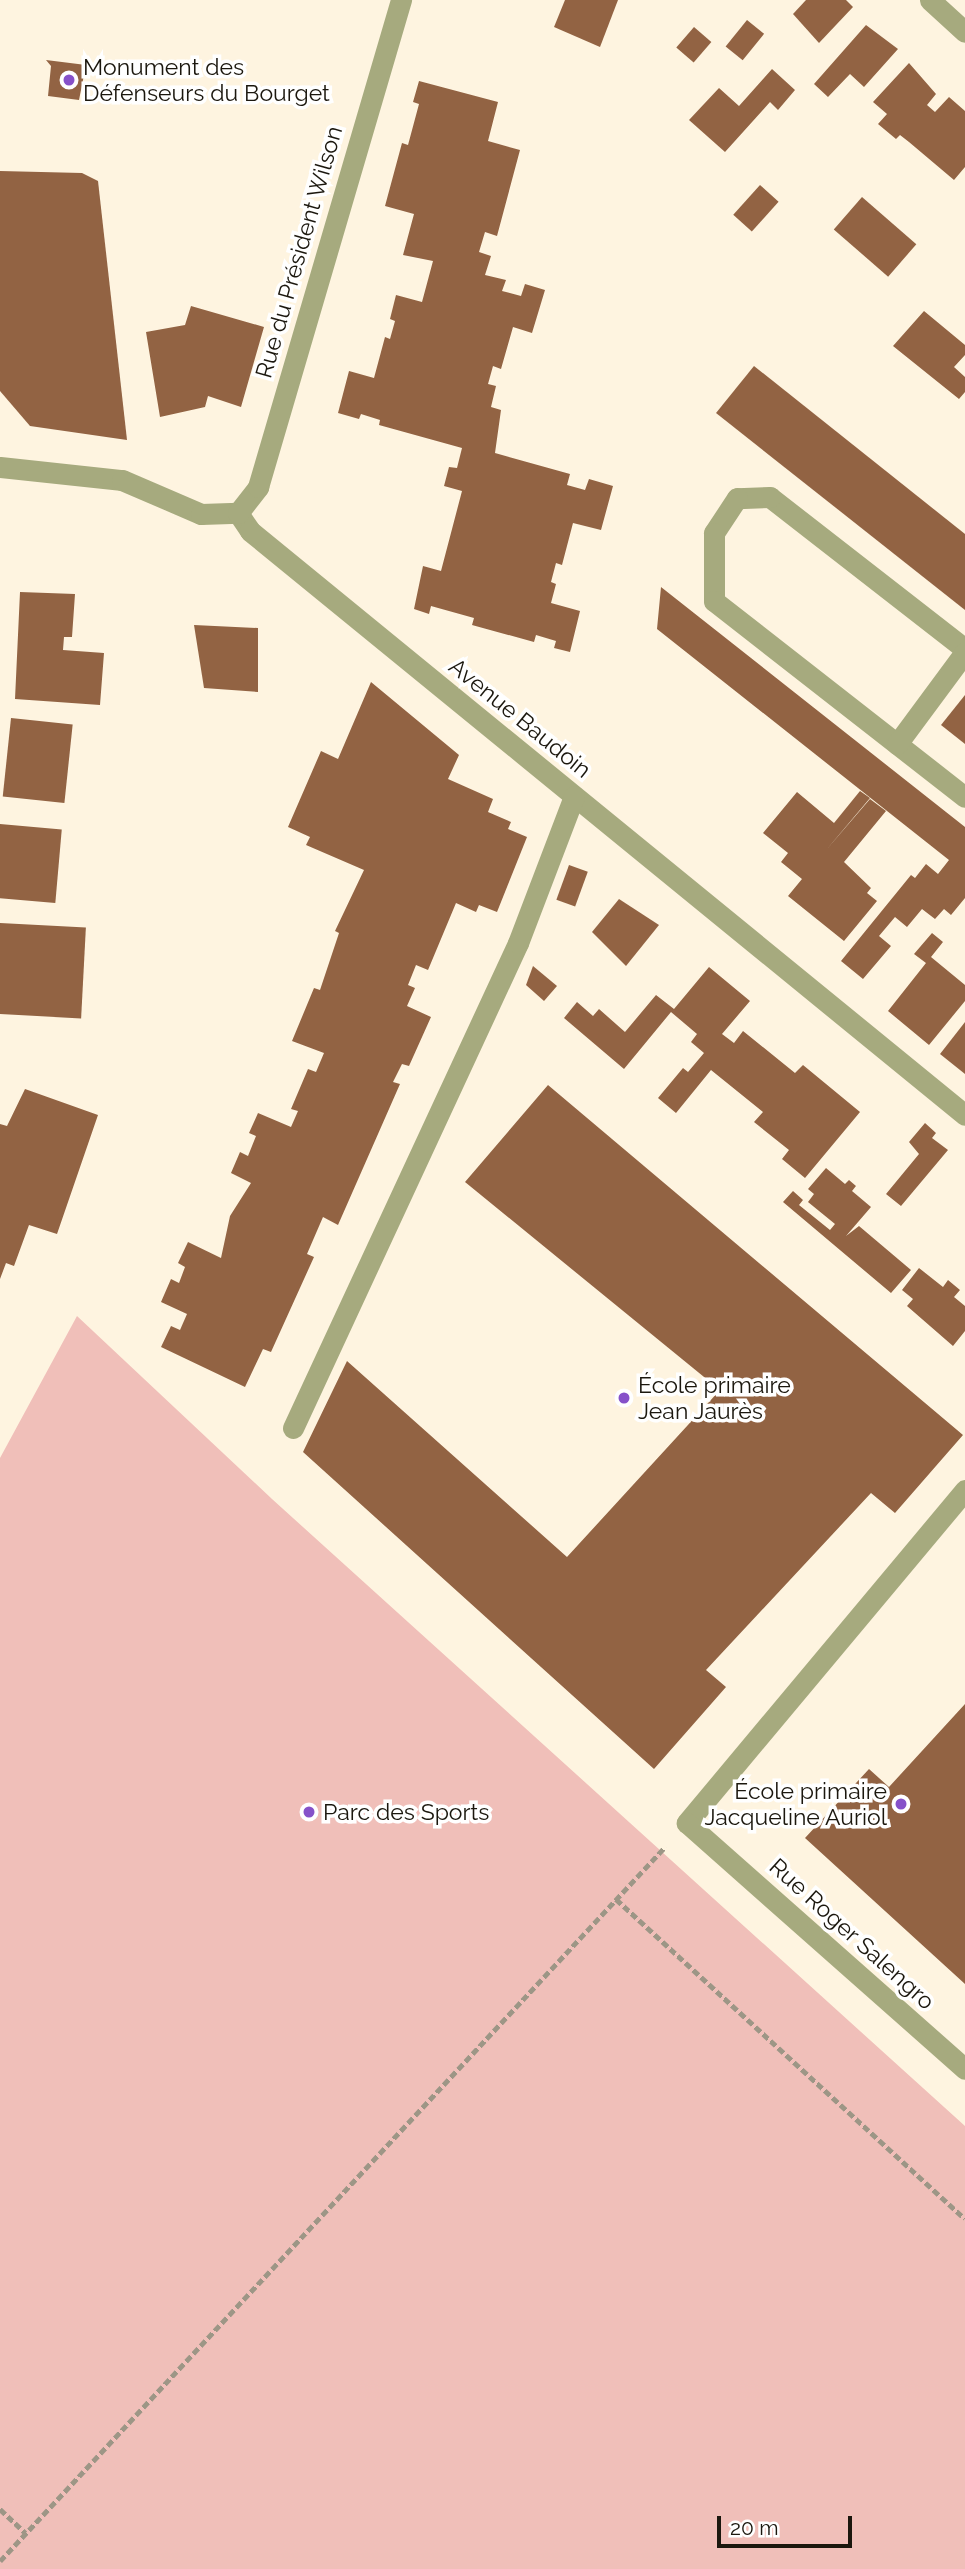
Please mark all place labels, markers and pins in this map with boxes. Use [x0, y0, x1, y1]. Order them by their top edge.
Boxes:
place label: Monument des Défenseurs du Bourget [83, 53, 330, 107]
marker: Monument des Défenseurs du Bourget [61, 72, 77, 88]
place label: École primaire Jean Jaurès [638, 1371, 791, 1425]
marker: École primaire Jean Jaurès [616, 1390, 632, 1406]
place label: École primaire Jacqueline Auriol [704, 1777, 887, 1831]
marker: École primaire Jacqueline Auriol [893, 1796, 909, 1812]
place label: Parc des Sports [323, 1798, 489, 1826]
marker: Parc des Sports [301, 1804, 317, 1820]

